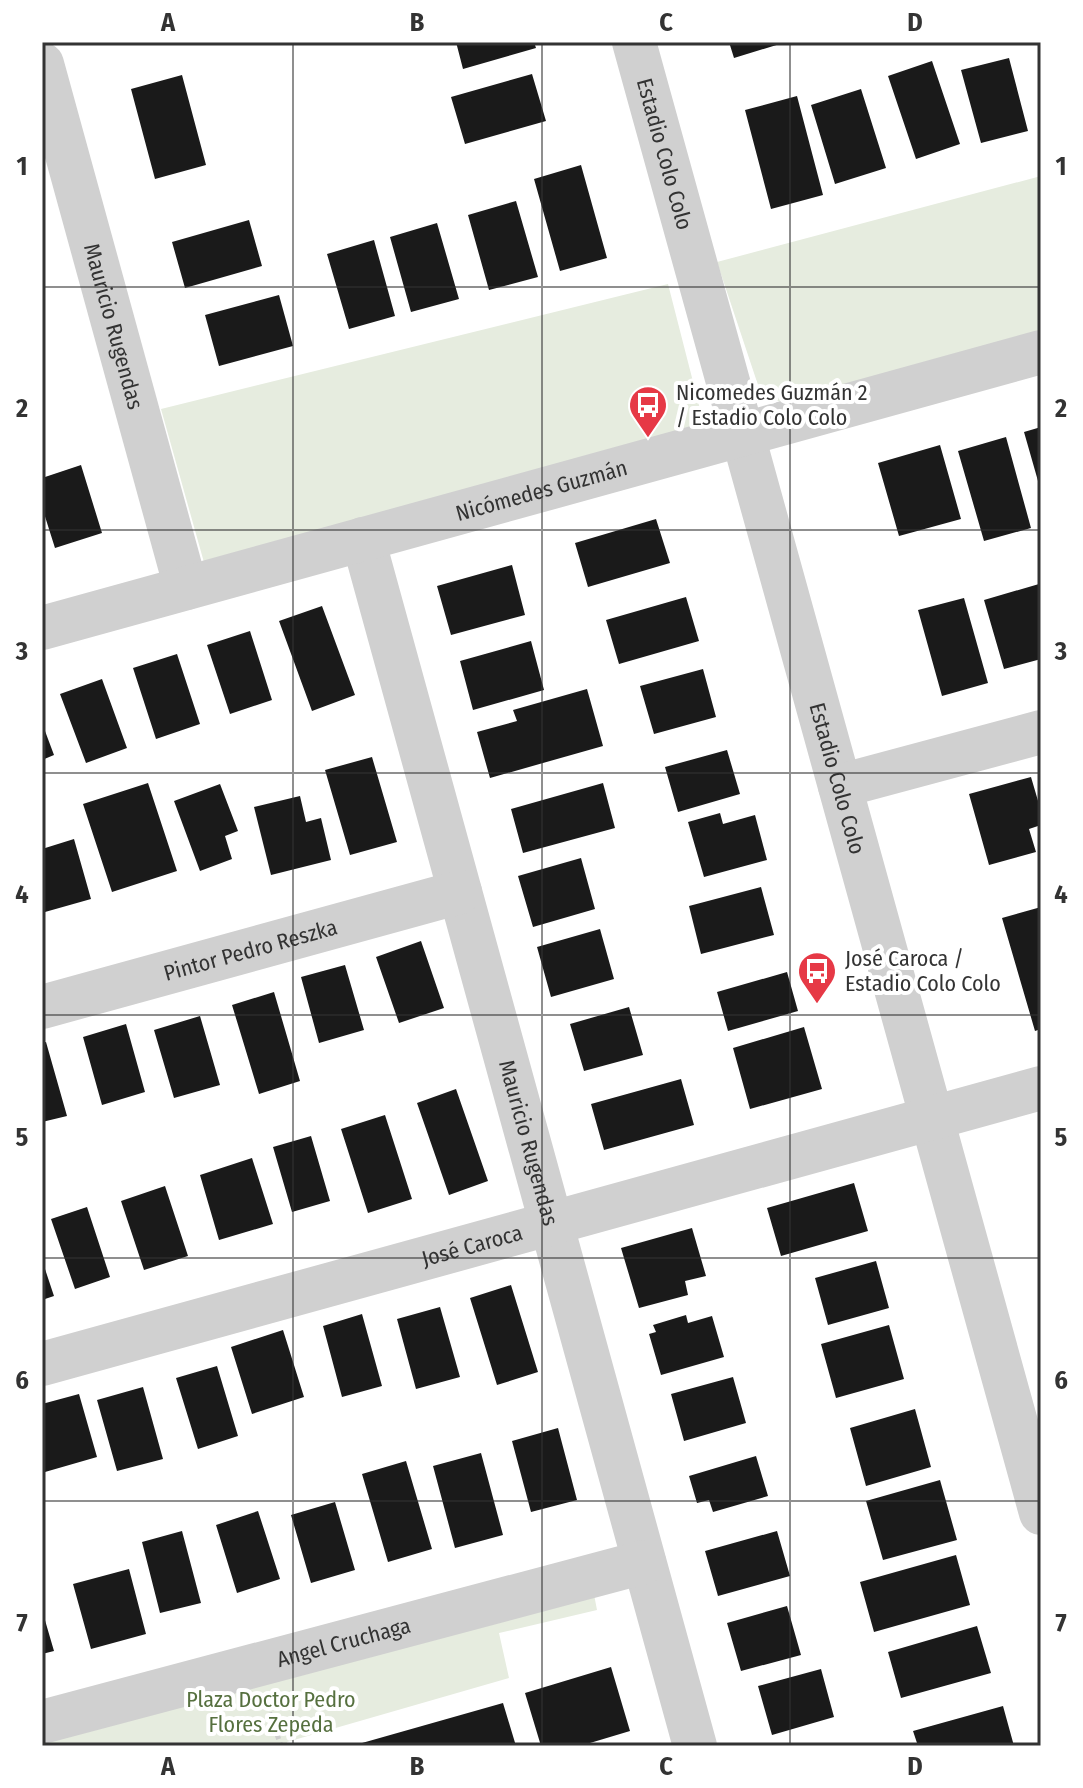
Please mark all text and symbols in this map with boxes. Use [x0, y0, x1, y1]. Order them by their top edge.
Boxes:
text: A [160, 7, 176, 38]
text: B [410, 7, 425, 38]
text: C [659, 7, 673, 38]
text: D [907, 7, 923, 38]
street label: Estadio Colo Colo [631, 75, 699, 233]
text: 1 [17, 151, 28, 182]
text: 1 [1056, 151, 1067, 182]
street label: Mauricio Rugendas [78, 240, 150, 412]
place label: Nicomedes Guzmán 2 / Estadio Colo Colo [676, 379, 867, 431]
bus stop icon: Nicomedes Guzmán 2 / Estadio Colo Colo [627, 384, 669, 439]
text: 2 [15, 393, 28, 424]
text: 2 [1054, 393, 1067, 424]
street label: Nicómedes Guzmán [453, 454, 630, 527]
text: 3 [15, 636, 28, 667]
text: 3 [1054, 636, 1067, 667]
street label: Estadio Colo Colo [804, 700, 872, 857]
text: 4 [15, 879, 29, 910]
text: 4 [1054, 879, 1068, 910]
street label: Pintor Pedro Reszka [161, 913, 340, 986]
place label: José Caroca / Estadio Colo Colo [845, 945, 1001, 997]
bus stop icon: José Caroca / Estadio Colo Colo [796, 950, 838, 1005]
street label: Mauricio Rugendas [493, 1057, 565, 1228]
text: 5 [16, 1122, 29, 1153]
text: 5 [1055, 1122, 1068, 1153]
street label: José Caroca [418, 1218, 525, 1272]
text: 6 [15, 1365, 29, 1396]
text: 6 [1054, 1365, 1068, 1396]
text: 7 [16, 1608, 28, 1639]
text: 7 [1055, 1608, 1067, 1639]
street label: Angel Cruchaga [274, 1611, 413, 1673]
park label: Plaza Doctor Pedro Flores Zepeda [186, 1686, 356, 1738]
text: A [160, 1751, 176, 1782]
text: B [410, 1751, 425, 1782]
text: C [659, 1751, 673, 1782]
text: D [907, 1751, 923, 1782]

